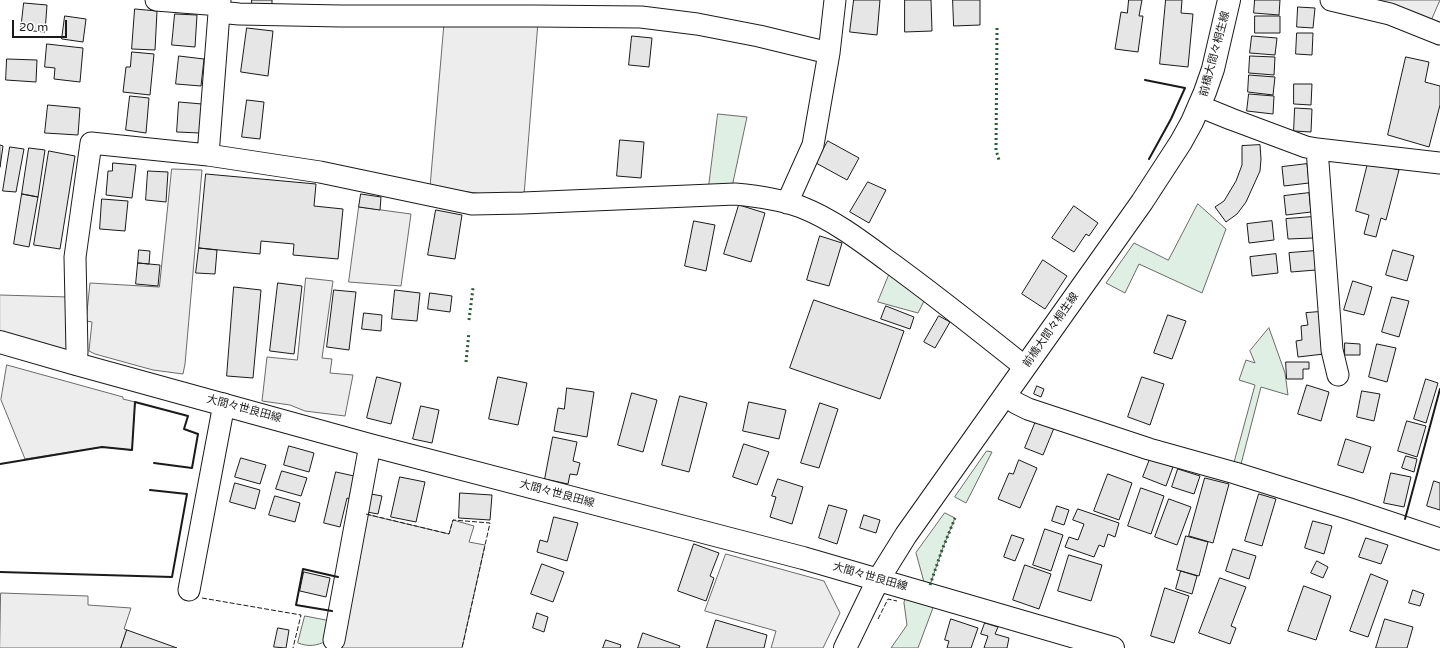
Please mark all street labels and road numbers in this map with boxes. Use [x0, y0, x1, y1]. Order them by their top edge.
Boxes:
street label: 前橋大間々桐生線 [1197, 10, 1233, 98]
street label: 前橋大間々桐生線 [1020, 290, 1082, 370]
street label: 大間々世良田線 [205, 393, 283, 425]
street label: 大間々世良田線 [518, 478, 596, 510]
street label: 大間々世良田線 [831, 560, 909, 594]

